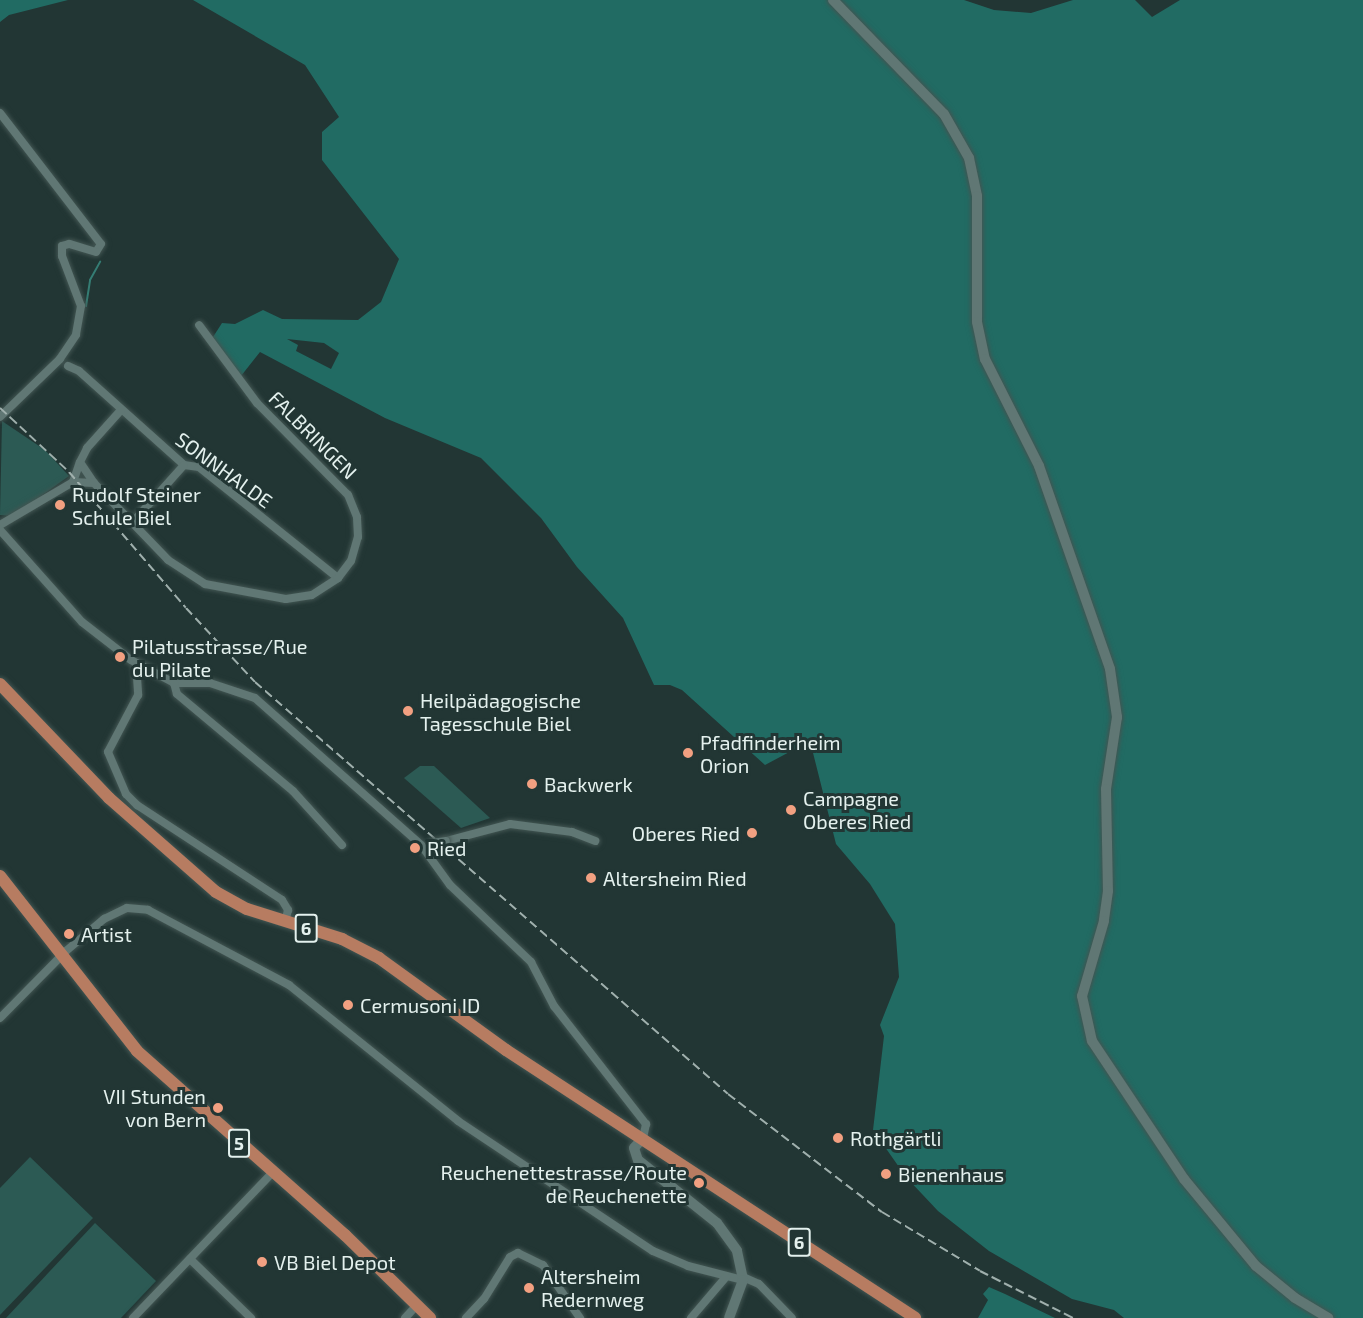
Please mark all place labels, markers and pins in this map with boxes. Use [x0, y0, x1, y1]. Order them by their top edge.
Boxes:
place label: Rudolf Steiner Schule Biel [72, 482, 201, 529]
marker: Rudolf Steiner Schule Biel [53, 498, 67, 512]
place label: Pilatusstrasse/Rue du Pilate [132, 634, 308, 681]
marker: Pilatusstrasse/Rue du Pilate [113, 650, 127, 664]
place label: Heilpädagogische Tagesschule Biel [420, 688, 581, 735]
marker: Heilpädagogische Tagesschule Biel [401, 704, 415, 718]
place label: Pfadfinderheim Orion [700, 730, 841, 777]
marker: Pfadfinderheim Orion [681, 746, 695, 760]
place label: Backwerk [544, 772, 633, 796]
marker: Backwerk [525, 777, 539, 791]
place label: Campagne Oberes Ried [803, 786, 911, 833]
marker: Campagne Oberes Ried [784, 803, 798, 817]
place label: Oberes Ried [632, 821, 740, 845]
marker: Oberes Ried [745, 826, 759, 840]
place label: Ried [427, 836, 467, 860]
marker: Ried [408, 841, 422, 855]
place label: Altersheim Ried [603, 866, 747, 890]
marker: Altersheim Ried [584, 871, 598, 885]
place label: Artist [81, 922, 132, 946]
marker: Artist [62, 927, 76, 941]
place label: Cermusoni ID [360, 993, 480, 1017]
marker: Cermusoni ID [341, 998, 355, 1012]
place label: VII Stunden von Bern [103, 1084, 206, 1131]
marker: VII Stunden von Bern [211, 1101, 225, 1115]
place label: Rothgärtli [850, 1126, 941, 1150]
marker: Rothgärtli [831, 1131, 845, 1145]
place label: Reuchenettestrasse/Route de Reuchenette [441, 1160, 687, 1207]
place label: Bienenhaus [898, 1162, 1004, 1186]
marker: Bienenhaus [879, 1167, 893, 1181]
marker: Reuchenettestrasse/Route de Reuchenette [692, 1176, 706, 1190]
place label: VB Biel Depot [274, 1250, 396, 1274]
marker: VB Biel Depot [255, 1255, 269, 1269]
place label: Altersheim Redernweg [541, 1264, 644, 1311]
marker: Altersheim Redernweg [522, 1281, 536, 1295]

